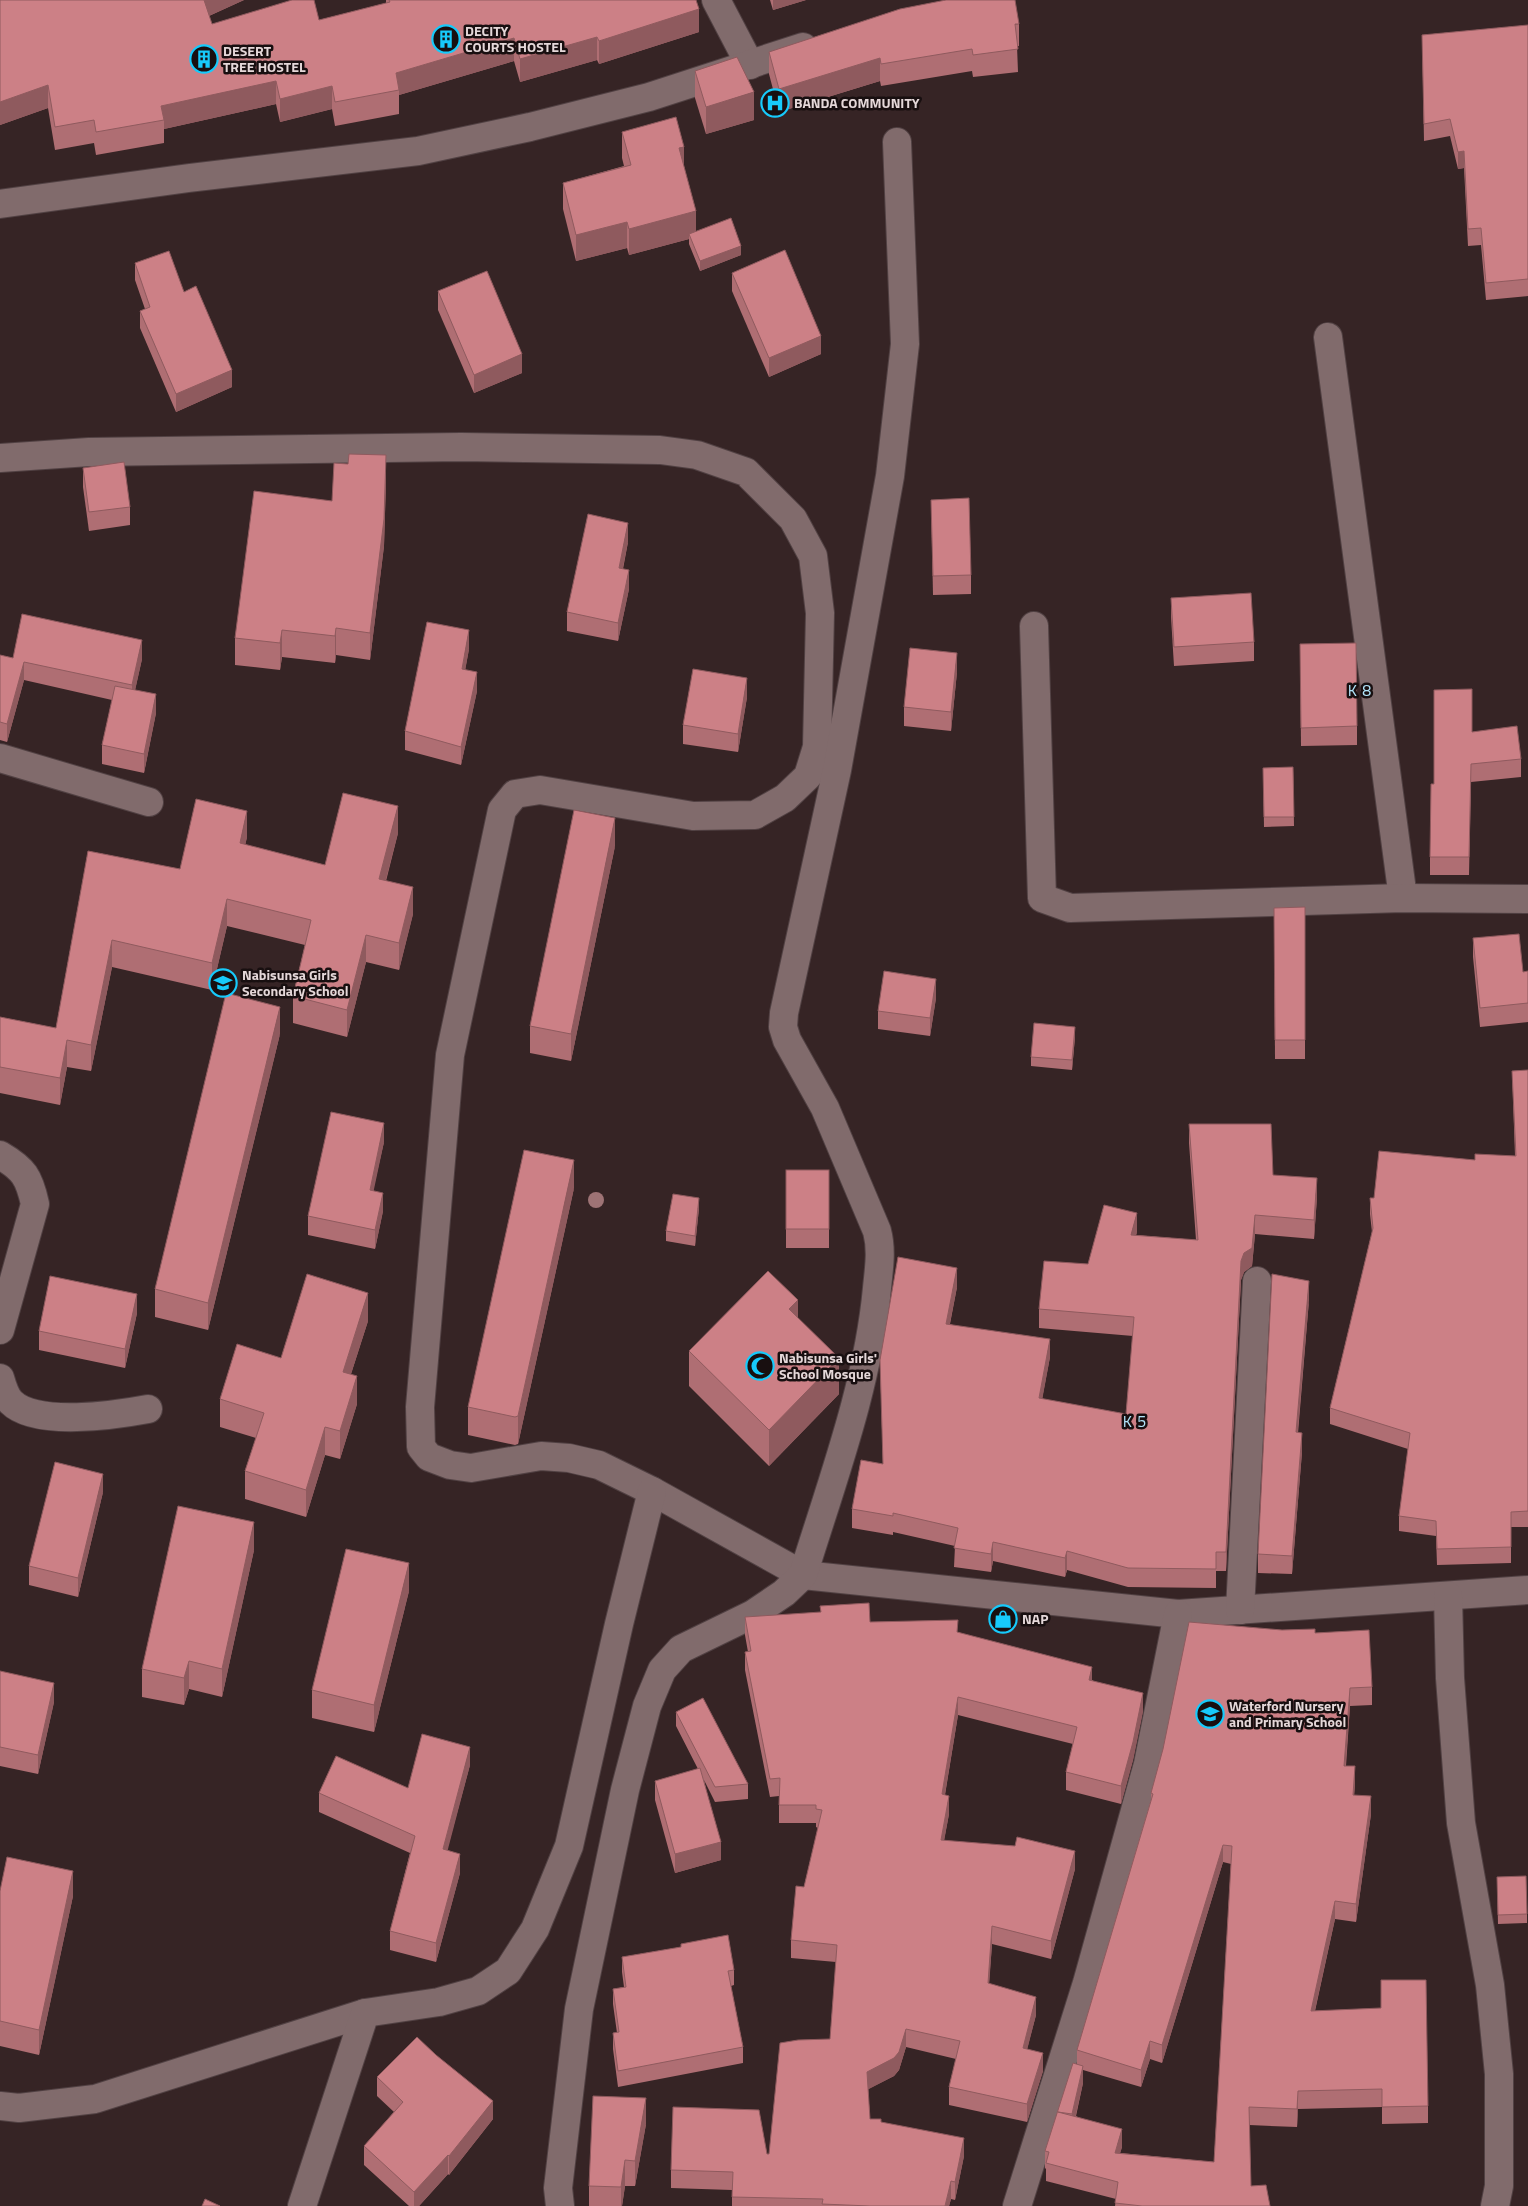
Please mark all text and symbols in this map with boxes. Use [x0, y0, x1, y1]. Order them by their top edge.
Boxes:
place label: DECITY COURTS HOSTEL [465, 20, 566, 57]
building icon: DECITY COURTS HOSTEL [431, 24, 461, 54]
place label: DESERT TREE HOSTEL [223, 40, 306, 77]
building icon: DESERT TREE HOSTEL [189, 44, 219, 74]
hospital icon: BANDA COMMUNITY [760, 88, 790, 118]
place label: BANDA COMMUNITY [794, 92, 920, 113]
district label: K 8 [1348, 678, 1372, 702]
place label: Nabisunsa Girls Secondary School [242, 964, 349, 1001]
school or university icon: Nabisunsa Girls Secondary School [208, 968, 238, 998]
place label: Nabisunsa Girls' School Mosque [779, 1347, 877, 1384]
mosque icon: Nabisunsa Girls' School Mosque [745, 1351, 775, 1381]
district label: K 5 [1123, 1409, 1147, 1433]
shop icon: NAP [988, 1604, 1018, 1634]
place label: NAP [1022, 1608, 1048, 1629]
place label: Waterford Nursery and Primary School [1229, 1695, 1346, 1732]
school or university icon: Waterford Nursery and Primary School [1195, 1699, 1225, 1729]

